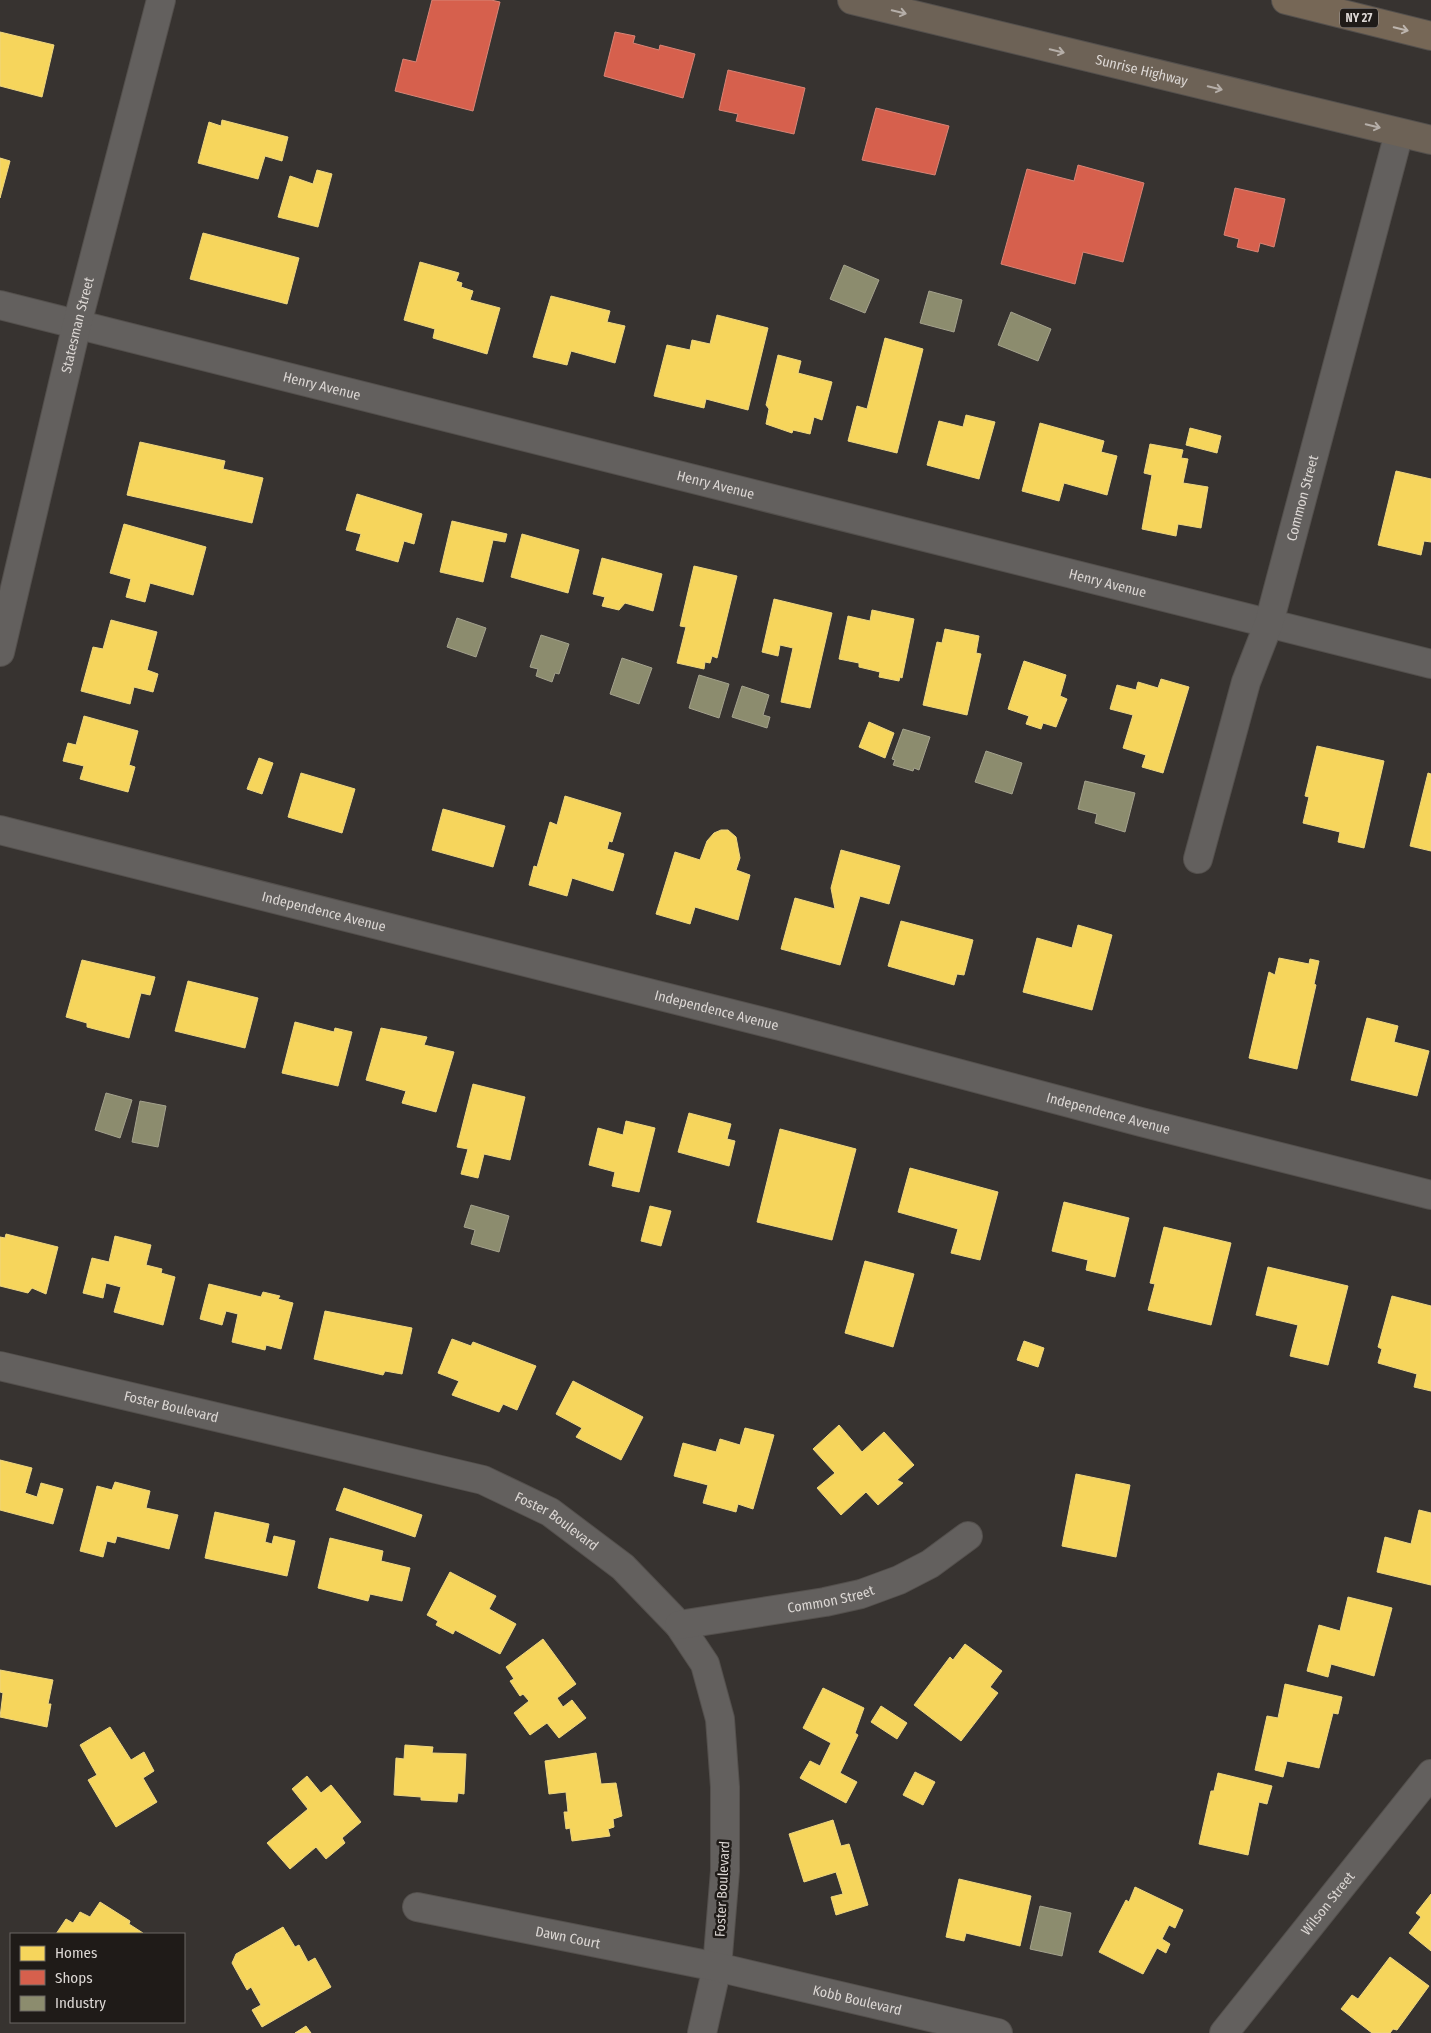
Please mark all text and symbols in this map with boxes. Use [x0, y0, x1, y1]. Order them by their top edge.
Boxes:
one-way arrow [891, 8, 907, 17]
road number: NY 27 [1340, 8, 1378, 28]
one-way arrow [1393, 25, 1409, 34]
one-way arrow [1048, 47, 1064, 56]
street label: Sunrise Highway [1094, 51, 1190, 90]
one-way arrow [1206, 84, 1222, 93]
one-way arrow [1364, 122, 1380, 131]
street label: Statesman Street [58, 275, 98, 375]
street label: Henry Avenue [281, 368, 363, 404]
street label: Common Street [1283, 453, 1322, 543]
street label: Henry Avenue [675, 467, 756, 503]
street label: Henry Avenue [1067, 565, 1148, 601]
street label: Independence Avenue [260, 888, 388, 936]
street label: Independence Avenue [653, 987, 780, 1034]
street label: Independence Avenue [1045, 1089, 1172, 1138]
street label: Foster Boulevard [122, 1388, 220, 1426]
street label: Foster Boulevard [512, 1489, 602, 1554]
street label: Common Street [786, 1582, 877, 1617]
street label: Foster Boulevard [711, 1841, 734, 1937]
street label: Wilson Street [1298, 1868, 1359, 1939]
street label: Dawn Court [534, 1923, 602, 1953]
legend [10, 1933, 185, 2023]
text: Homes [55, 1944, 97, 1962]
text: Shops [55, 1969, 93, 1987]
street label: Kobb Boulevard [811, 1982, 903, 2019]
text: Industry [55, 1994, 106, 2012]

